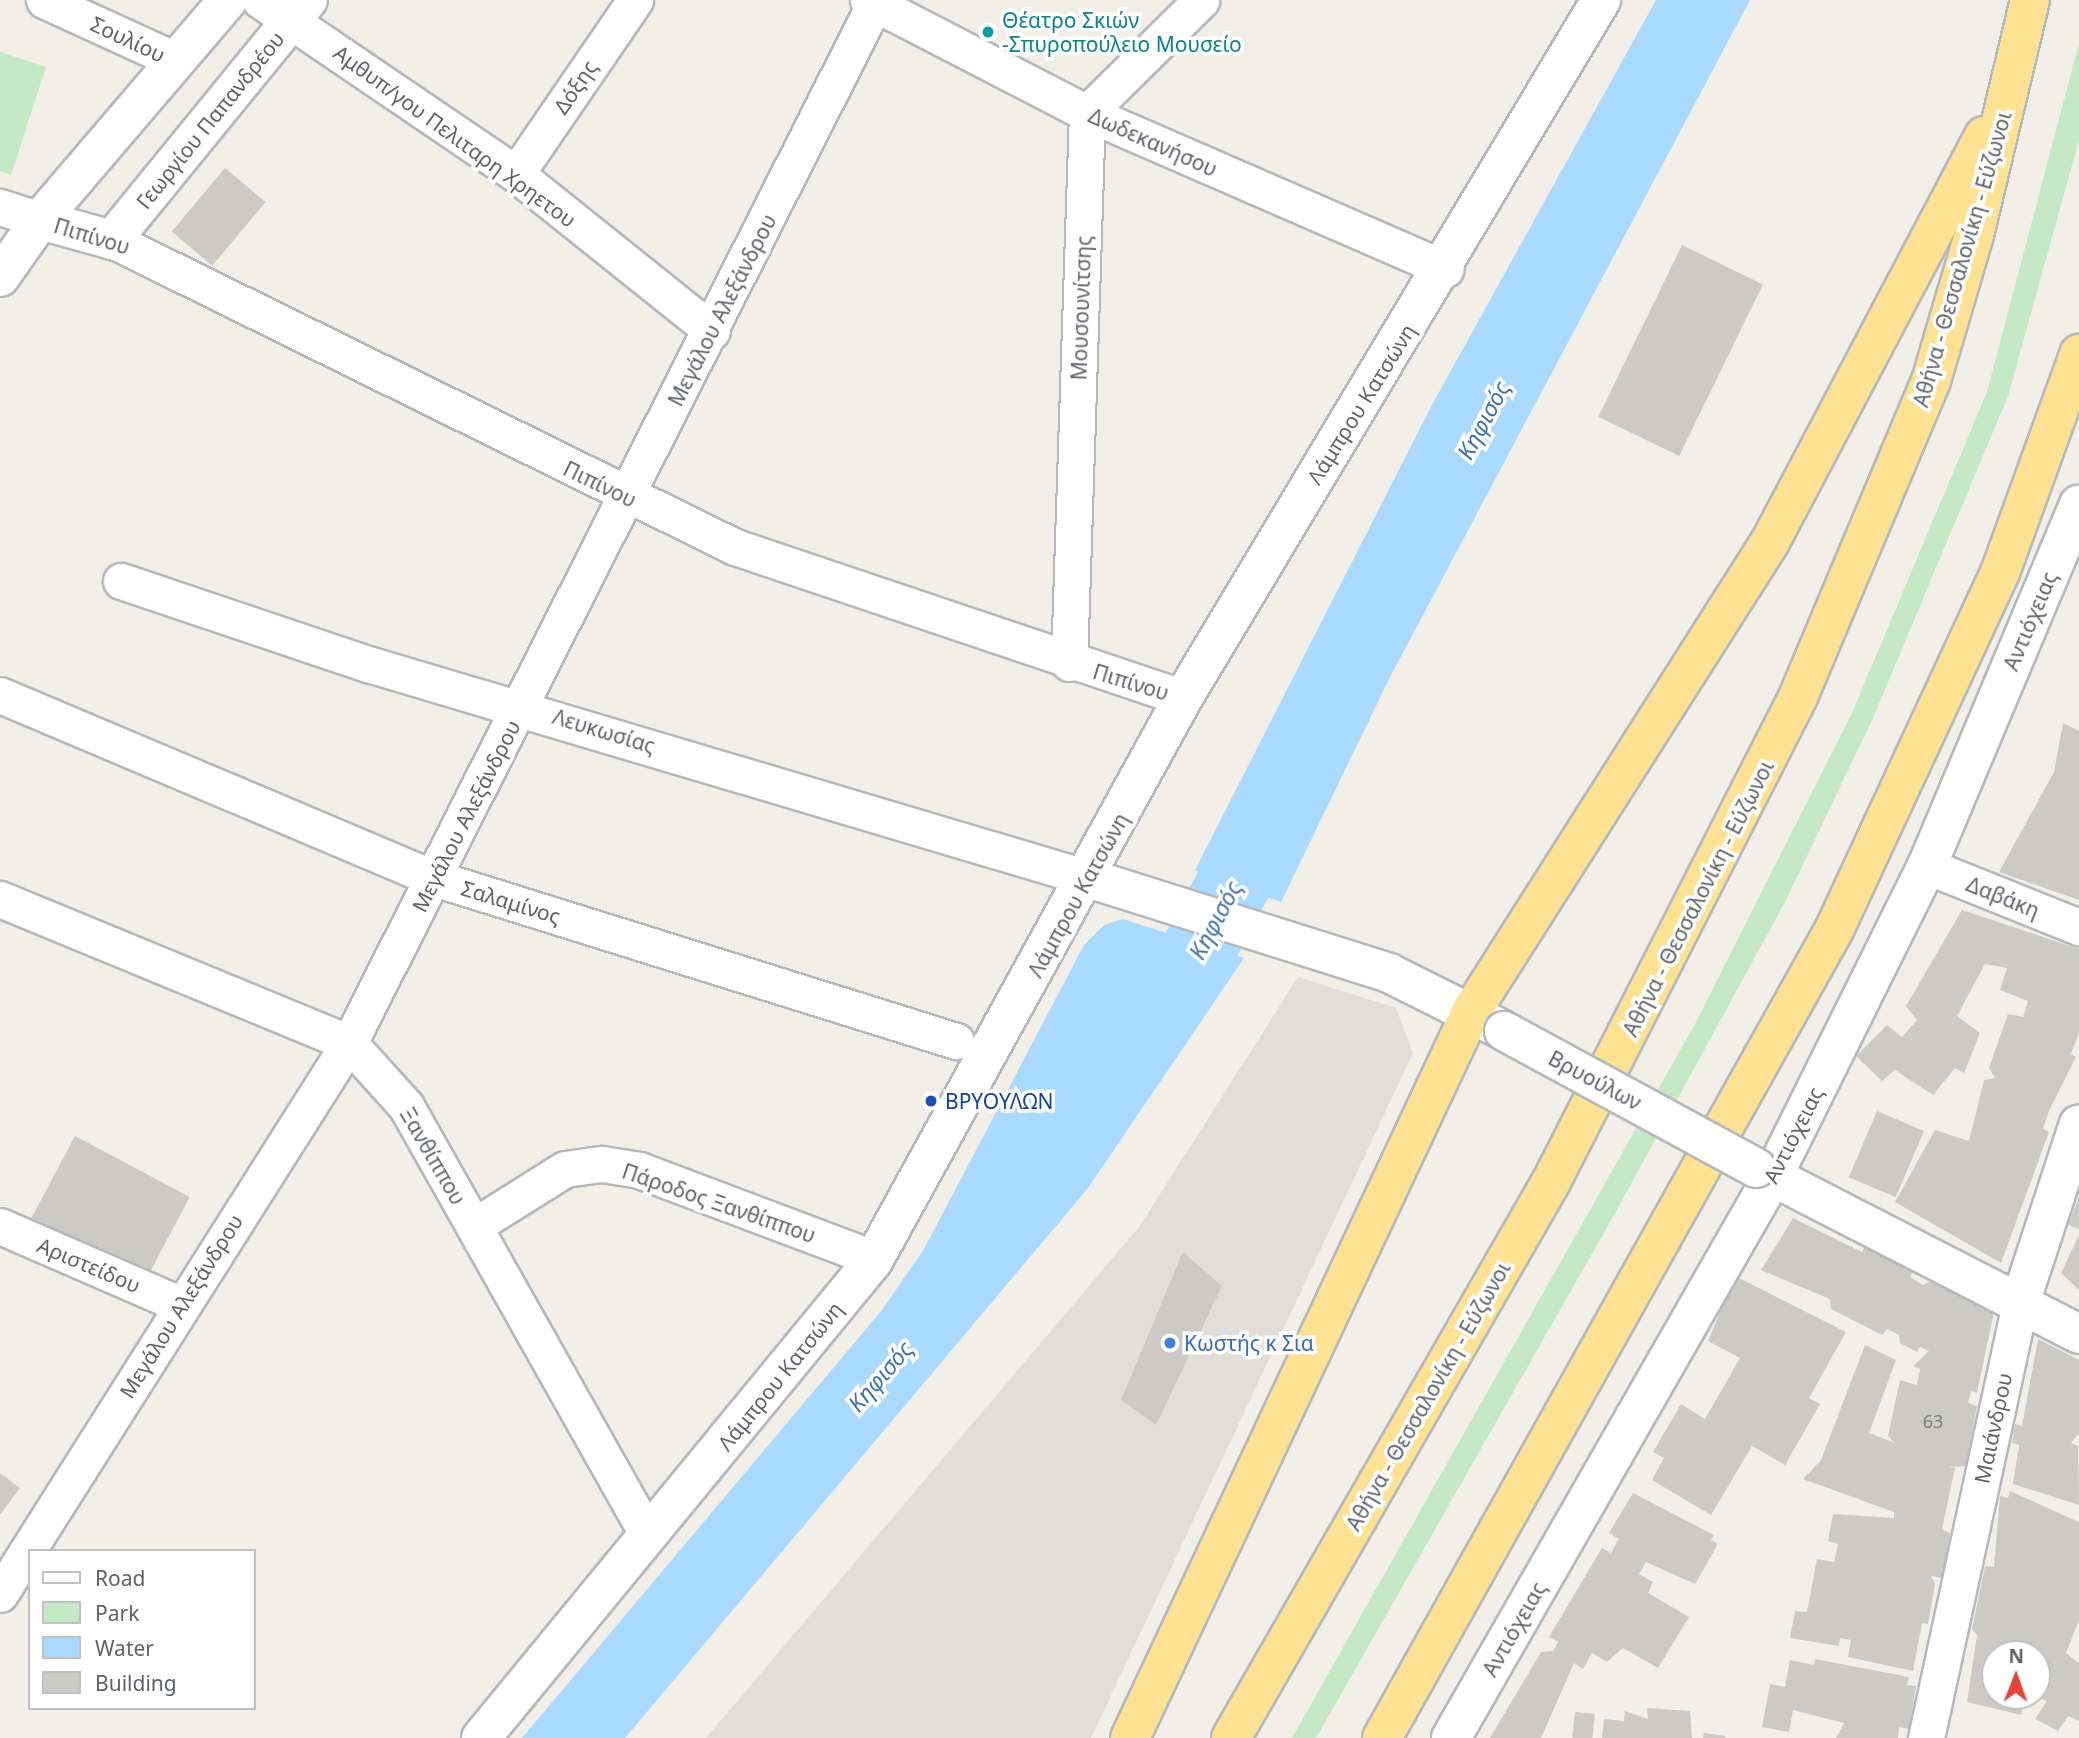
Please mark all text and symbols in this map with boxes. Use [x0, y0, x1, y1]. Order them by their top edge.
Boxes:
place label: Θέατρο Σκιών -Σπυροπούλειο Μουσείο [1002, 7, 1242, 57]
street label: Σουλίου [87, 11, 169, 67]
marker: Θέατρο Σκιών -Σπυροπούλειο Μουσείο [980, 24, 996, 40]
street label: Γεωργίου Παπανδρέου [131, 26, 289, 214]
street label: Αμθυπ/γου Πελιταρη Χρηετου [329, 40, 581, 232]
street label: Δόξης [548, 55, 602, 119]
street label: Δωδεκανήσου [1085, 102, 1221, 182]
street label: Αθήνα - Θεσσαλονίκη - Εύζωνοι [1908, 108, 2016, 410]
street label: Μεγάλου Αλεξάνδρου [663, 210, 781, 410]
street label: Πιπίνου [51, 213, 133, 259]
street label: Μουσουνίτσης [1066, 235, 1096, 381]
street label: Λάμπρου Κατσώνη [1302, 319, 1420, 489]
water label: Κηφισός [1451, 376, 1515, 464]
street label: Πιπίνου [559, 456, 641, 512]
street label: Αντιόχειας [1998, 568, 2062, 674]
street label: Πιπίνου [1090, 659, 1172, 705]
street label: Λευκωσίας [550, 703, 658, 759]
street label: Μεγάλου Αλεξάνδρου [407, 716, 525, 916]
street label: Αθήνα - Θεσσαλονίκη - Εύζωνοι [1617, 756, 1779, 1040]
street label: Λάμπρου Κατσώνη [1022, 808, 1134, 982]
street label: Δαβάκη [1963, 871, 2043, 923]
street label: Σαλαμίνος [458, 875, 564, 929]
water label: Κηφισός [1183, 876, 1247, 964]
street label: Βρυούλων [1544, 1045, 1646, 1115]
street label: Αντιόχειας [1758, 1083, 1828, 1187]
place label: ΒΡΥΟΥΛΩΝ [945, 1088, 1053, 1114]
marker: ΒΡΥΟΥΛΩΝ [923, 1093, 939, 1109]
street label: Ξανθίππου [395, 1103, 471, 1209]
street label: Πάροδος Ξανθίππου [619, 1158, 819, 1248]
street label: Μεγάλου Αλεξάνδρου [114, 1209, 248, 1403]
street label: Αριστείδου [34, 1232, 144, 1298]
street label: Αθήνα - Θεσσαλονίκη - Εύζωνοι [1340, 1257, 1516, 1535]
street label: Λάμπρου Κατσώνη [712, 1297, 848, 1455]
place label: Κωστής κ Σια [1184, 1330, 1314, 1356]
water label: Κηφισός [842, 1335, 918, 1417]
marker: Κωστής κ Σια [1162, 1335, 1178, 1351]
street label: Μαιάνδρου [1969, 1370, 2017, 1486]
house number: 63 [1923, 1410, 1943, 1432]
legend [28, 1549, 256, 1710]
text: Road [95, 1564, 145, 1592]
street label: Αντιόχειας [1477, 1577, 1551, 1681]
text: Park [95, 1599, 139, 1627]
text: Water [95, 1634, 154, 1662]
north arrow [1981, 1640, 2051, 1710]
text: N [2008, 1643, 2024, 1669]
text: Building [95, 1669, 177, 1697]

